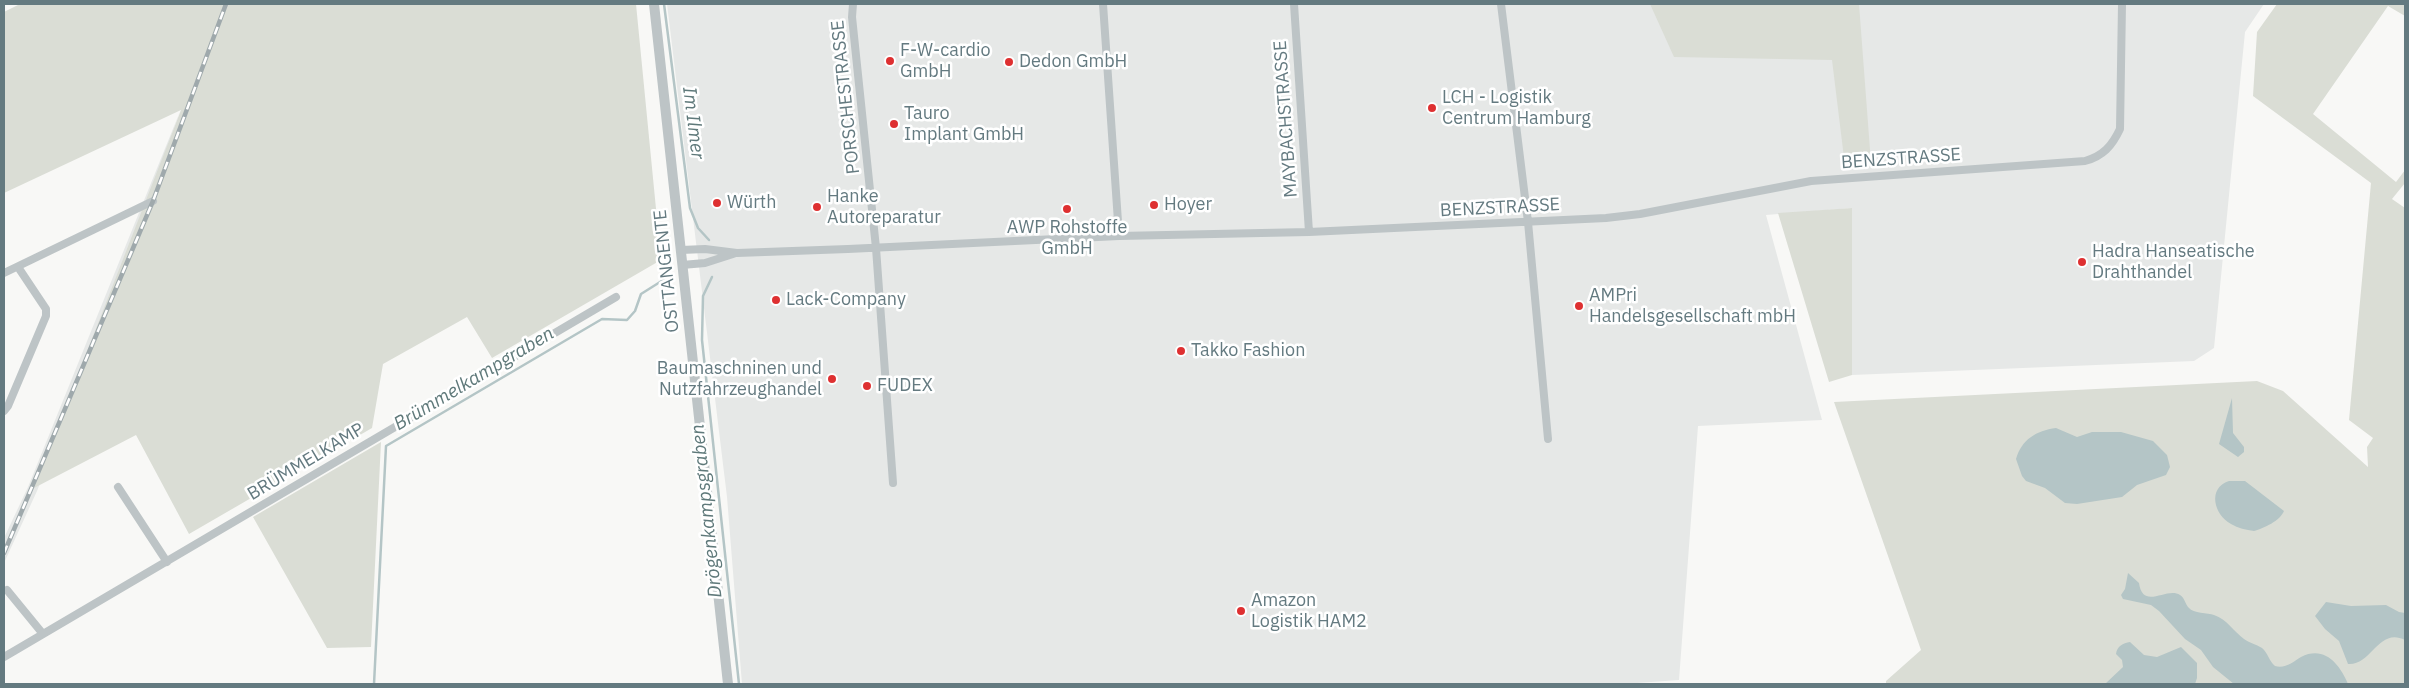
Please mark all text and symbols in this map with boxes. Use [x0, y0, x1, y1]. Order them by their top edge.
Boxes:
street label: PORSCHESTRASSE [827, 19, 865, 175]
place label: F-W-cardio GmbH [900, 40, 990, 82]
street label: MAYBACHSTRASSE [1270, 40, 1302, 198]
place label: Dedon GmbH [1019, 51, 1127, 73]
marker: F-W-cardio GmbH [884, 55, 896, 67]
marker: Dedon GmbH [1003, 56, 1015, 68]
water label: Im Ilmer [677, 85, 709, 161]
place label: LCH - Logistik Centrum Hamburg [1442, 87, 1591, 130]
marker: LCH - Logistik Centrum Hamburg [1426, 102, 1438, 114]
place label: Tauro Implant GmbH [904, 103, 1024, 146]
marker: Tauro Implant GmbH [888, 118, 900, 130]
street label: BENZSTRASSE [1840, 144, 1962, 174]
place label: Hanke Autoreparatur [827, 186, 941, 228]
place label: Würth [727, 192, 776, 214]
place label: Hoyer [1164, 194, 1212, 216]
street label: BENZSTRASSE [1439, 194, 1561, 222]
marker: Würth [711, 197, 723, 209]
marker: Hoyer [1148, 199, 1160, 211]
marker: Hanke Autoreparatur [811, 201, 823, 213]
marker: AWP Rohstoffe GmbH [1061, 203, 1073, 215]
street label: OSTTANGENTE [650, 208, 684, 334]
place label: AWP Rohstoffe GmbH [1007, 217, 1127, 260]
place label: Hadra Hanseatische Drahthandel [2092, 241, 2255, 284]
marker: Hadra Hanseatische Drahthandel [2076, 256, 2088, 268]
place label: AMPri Handelsgesellschaft mbH [1589, 285, 1796, 328]
place label: Lack-Company [786, 289, 906, 311]
marker: Lack-Company [770, 294, 782, 306]
marker: AMPri Handelsgesellschaft mbH [1573, 300, 1585, 312]
water label: Brümmelkampgraben [390, 322, 558, 436]
place label: Takko Fashion [1191, 340, 1305, 362]
marker: Takko Fashion [1175, 345, 1187, 357]
place label: Baumaschninen und Nutzfahrzeughandel [657, 358, 822, 400]
marker: Baumaschninen und Nutzfahrzeughandel [826, 373, 838, 385]
place label: FUDEX [877, 375, 933, 397]
marker: FUDEX [861, 380, 873, 392]
street label: BRÜMMELKAMP [244, 419, 368, 505]
water label: Drögenkampsgraben [687, 423, 727, 599]
place label: Amazon Logistik HAM2 [1251, 590, 1367, 632]
marker: Amazon Logistik HAM2 [1235, 605, 1247, 617]

